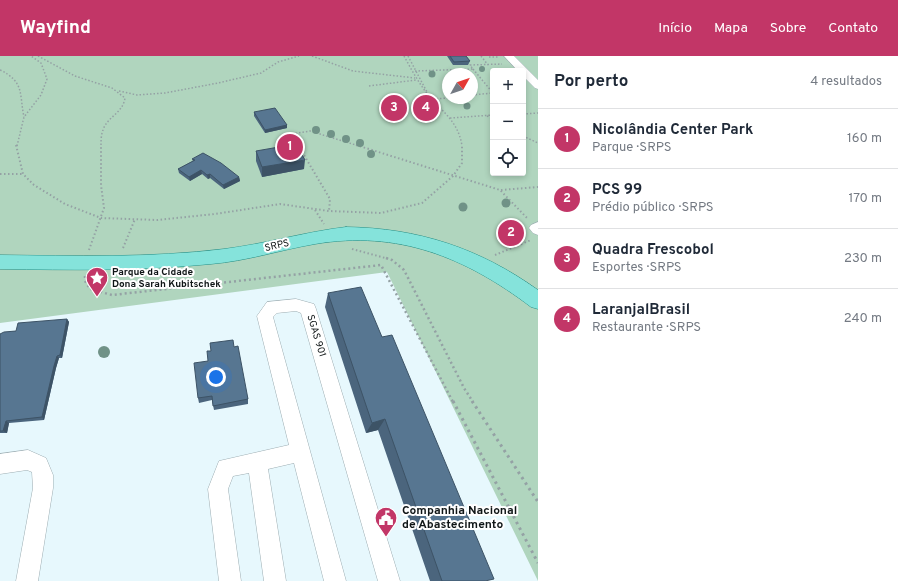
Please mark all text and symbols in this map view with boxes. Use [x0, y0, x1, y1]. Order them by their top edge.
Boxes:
text: Wayfind [20, 16, 91, 40]
text: Início [658, 20, 692, 37]
text: Mapa [714, 20, 748, 37]
text: Sobre [770, 20, 806, 37]
text: Contato [828, 20, 878, 37]
north arrow [442, 68, 478, 104]
map controls [490, 68, 526, 176]
button: + [490, 68, 526, 104]
text: Por perto [554, 71, 628, 93]
text: 4 resultados [810, 74, 882, 90]
pin: 3 [381, 93, 407, 123]
pin: 4 [413, 93, 439, 123]
button: − [490, 104, 526, 140]
text: Nicolândia Center Park [592, 121, 753, 140]
text: 1 [564, 131, 570, 147]
text: 160 m [847, 131, 882, 147]
pin: 1 [277, 132, 303, 162]
button: locate [490, 140, 526, 176]
text: Parque · SRPS [592, 140, 672, 156]
text: PCS 99 [592, 181, 642, 200]
text: 2 [563, 191, 571, 207]
text: 170 m [848, 191, 882, 207]
text: Prédio público · SRPS [592, 200, 714, 216]
pin: 2 [498, 218, 524, 248]
street label: SRPS [263, 237, 291, 255]
text: Quadra Frescobol [592, 241, 714, 260]
text: 3 [563, 251, 571, 267]
text: 230 m [844, 251, 882, 267]
text: Esportes · SRPS [592, 260, 682, 276]
place icon: Parque da Cidade Dona Sarah Kubitschek [84, 265, 110, 298]
place label: Parque da Cidade Dona Sarah Kubitschek [112, 266, 221, 291]
text: LaranjalBrasil [592, 301, 690, 320]
text: 4 [563, 311, 571, 327]
text: 240 m [844, 311, 882, 327]
street label: SGAS 901 [303, 313, 329, 359]
text: Restaurante · SRPS [592, 320, 701, 336]
your location [206, 367, 226, 387]
place label: Companhia Nacional de Abastecimento [402, 503, 517, 533]
public building icon: Companhia Nacional de Abastecimento [373, 505, 399, 538]

